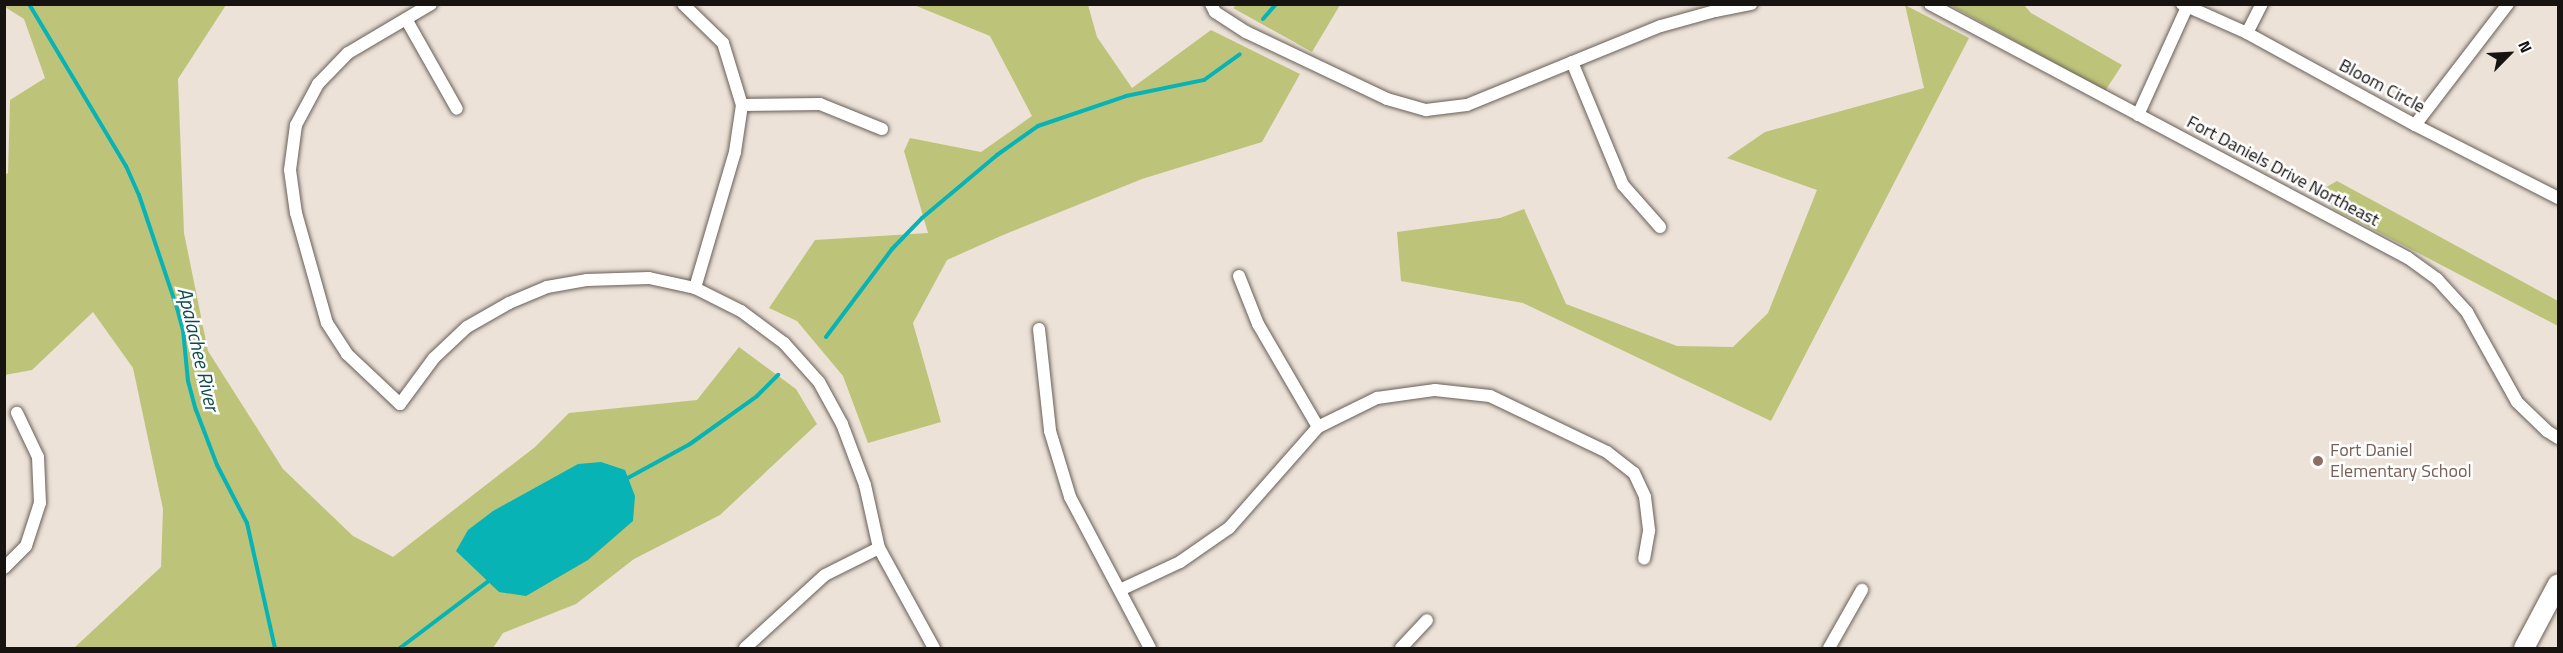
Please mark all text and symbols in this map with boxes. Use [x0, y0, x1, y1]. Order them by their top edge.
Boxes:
north arrow [2479, 24, 2539, 84]
text: N [2512, 37, 2539, 57]
street label: Bloom Circle [2335, 54, 2429, 118]
street label: Fort Daniels Drive Northeast [2183, 111, 2383, 231]
water label: Apalachee River [173, 285, 225, 413]
place label: Fort Daniel Elementary School [2330, 440, 2472, 482]
marker: Fort Daniel Elementary School [2311, 454, 2325, 468]

